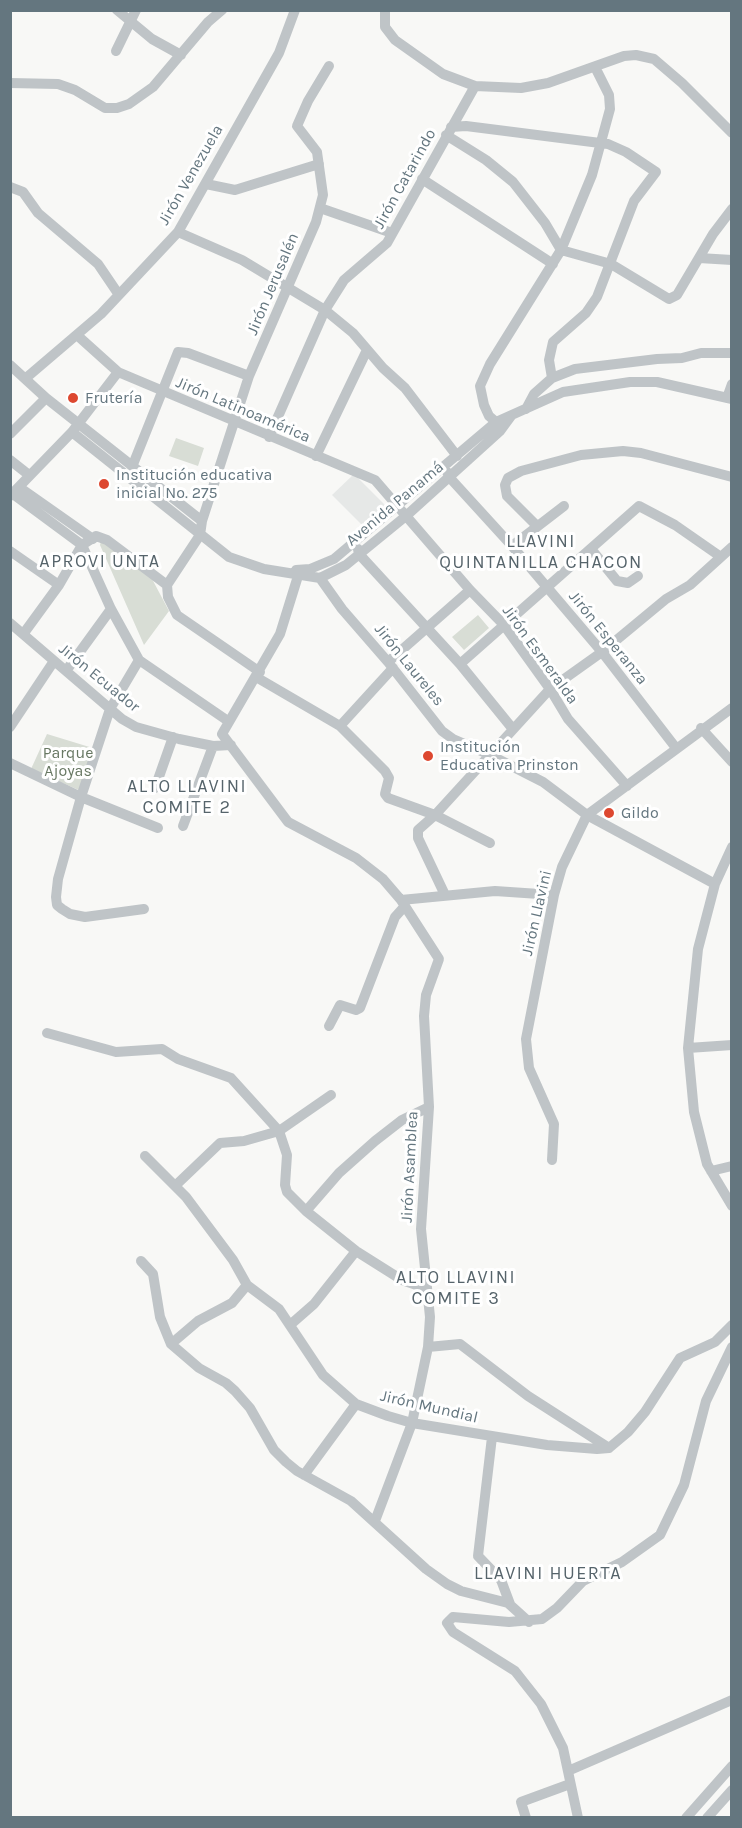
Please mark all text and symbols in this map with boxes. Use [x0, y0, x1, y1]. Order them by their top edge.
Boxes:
street label: Jirón Venezuela [155, 121, 227, 229]
street label: Jirón Catarindo [370, 126, 440, 232]
street label: Jirón Jerusalén [243, 230, 303, 338]
street label: Jirón Latinoamérica [173, 373, 313, 447]
place label: Frutería [85, 388, 142, 408]
marker: Frutería [66, 391, 80, 405]
street label: Avenida Panamá [342, 458, 448, 550]
place label: Institución educativa inicial No. 275 [116, 465, 272, 503]
marker: Institución educativa inicial No. 275 [97, 477, 111, 491]
district label: LLAVINI QUINTANILLA CHACON [439, 531, 643, 574]
district label: APROVI UNTA [39, 551, 161, 573]
street label: Jirón Esperanza [564, 587, 652, 689]
street label: Jirón Esmeralda [498, 602, 582, 708]
street label: Jirón Laureles [370, 620, 448, 710]
street label: Jirón Ecuador [55, 639, 143, 717]
place label: Institución Educativa Prinston [440, 737, 579, 775]
park label: Parque Ajoyas [43, 743, 93, 781]
marker: Institución Educativa Prinston [421, 749, 435, 763]
district label: ALTO LLAVINI COMITE 2 [127, 776, 247, 818]
place label: Gildo [621, 803, 659, 823]
marker: Gildo [602, 806, 616, 820]
street label: Jirón Llavini [518, 868, 556, 958]
street label: Jirón Asamblea [397, 1111, 423, 1223]
district label: ALTO LLAVINI COMITE 3 [396, 1267, 516, 1310]
street label: Jirón Mundial [378, 1386, 480, 1428]
district label: LLAVINI HUERTA [474, 1563, 622, 1585]

